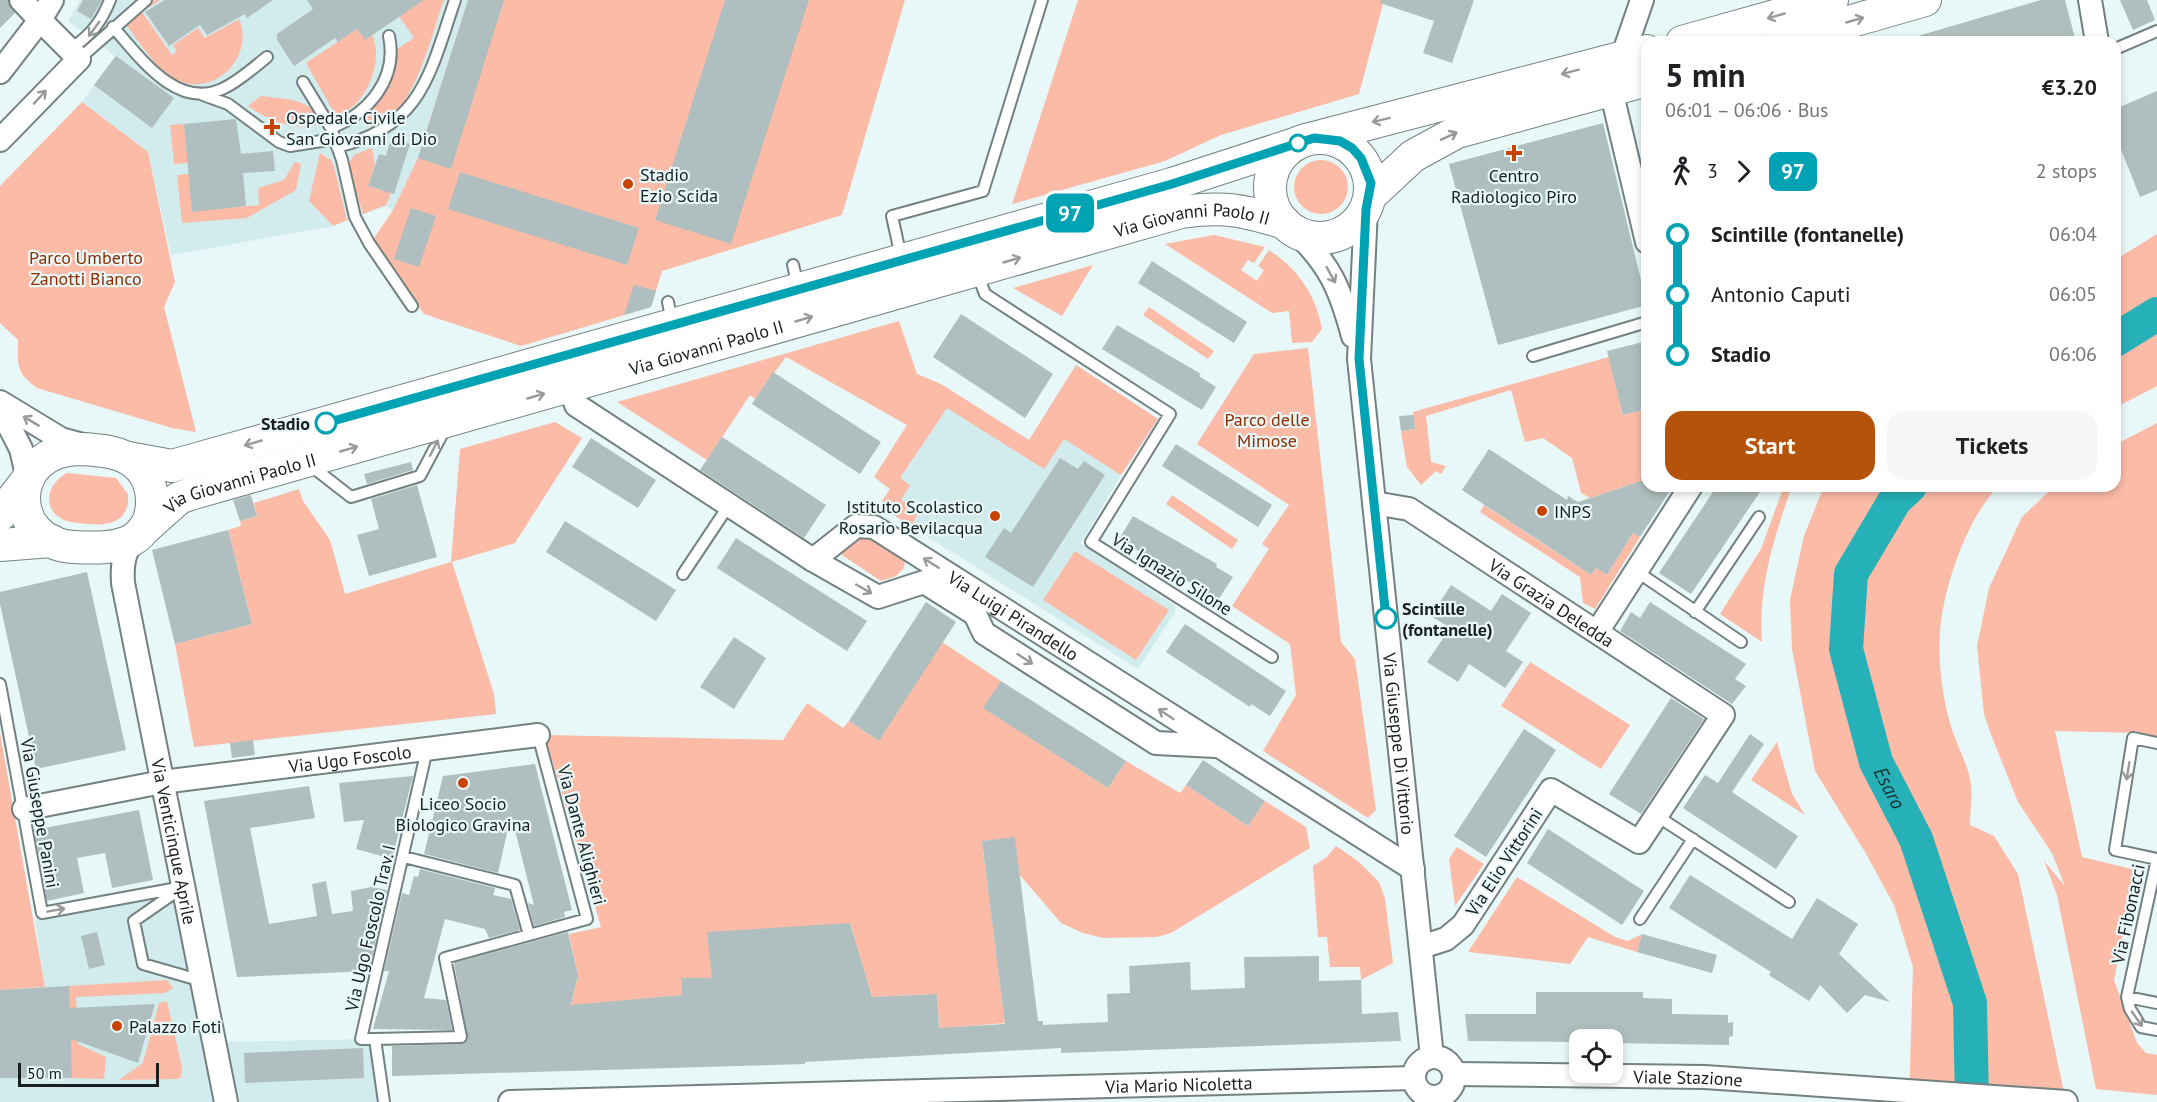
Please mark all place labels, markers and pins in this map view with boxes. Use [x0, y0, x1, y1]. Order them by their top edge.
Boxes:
place label: Ospedale Civile San Giovanni di Dio [286, 106, 437, 150]
marker: Ospedale Civile San Giovanni di Dio [263, 118, 281, 136]
unlabelled marker [1289, 134, 1307, 152]
marker: Centro Radiologico Piro [1505, 144, 1523, 162]
place label: Stadio Ezio Scida [640, 163, 718, 207]
place label: Centro Radiologico Piro [1451, 164, 1577, 208]
marker: Stadio Ezio Scida [621, 177, 635, 191]
place label: Stadio [261, 412, 310, 435]
marker: Stadio [315, 412, 337, 434]
place label: Istituto Scolastico Rosario Bevilacqua [839, 495, 983, 539]
place label: INPS [1554, 500, 1591, 523]
marker: INPS [1535, 504, 1549, 518]
marker: Istituto Scolastico Rosario Bevilacqua [988, 509, 1002, 523]
place label: Scintille (fontanelle) [1402, 597, 1493, 641]
marker: Scintille (fontanelle) [1375, 607, 1397, 629]
marker: Liceo Socio Biologico Gravina [456, 776, 470, 790]
place label: Liceo Socio Biologico Gravina [396, 792, 530, 836]
place label: Palazzo Foti [129, 1015, 222, 1038]
marker: Palazzo Foti [110, 1019, 124, 1033]

